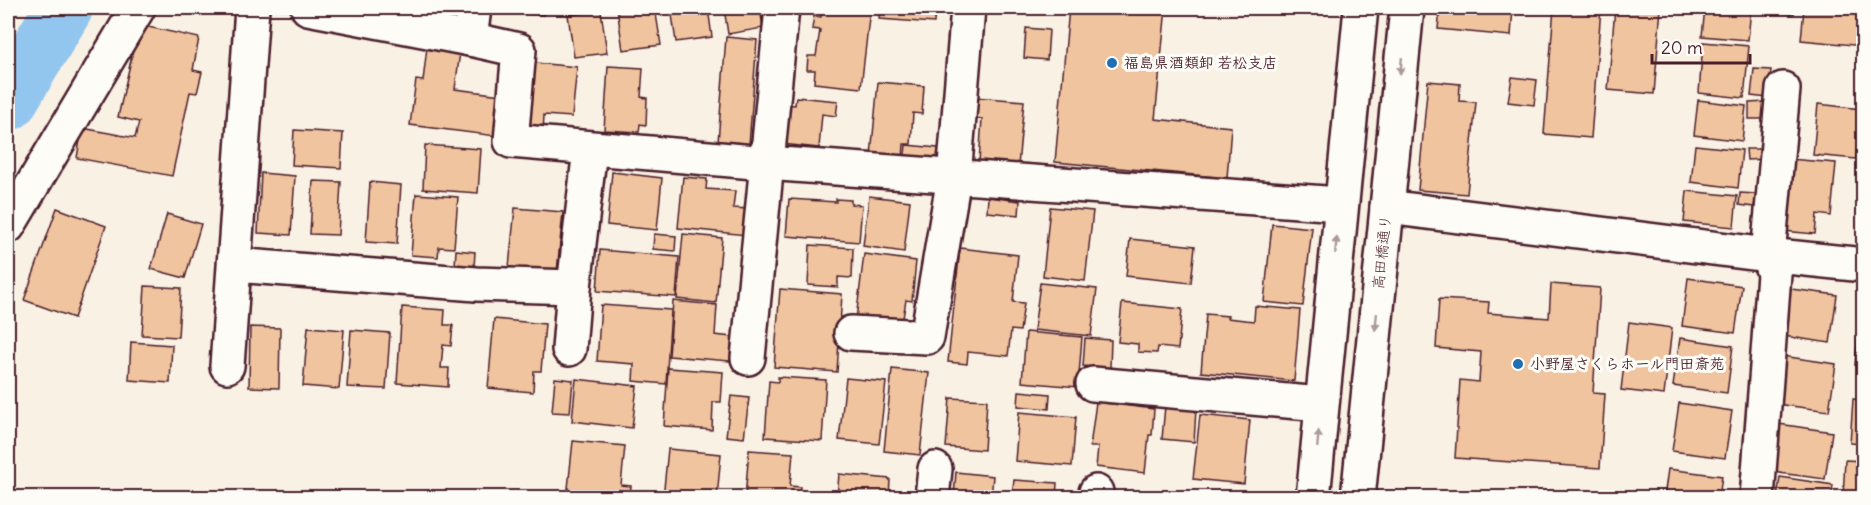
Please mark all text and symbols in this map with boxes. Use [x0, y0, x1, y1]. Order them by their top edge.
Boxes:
scale bar [1652, 27, 1750, 65]
text: 20 m [1661, 36, 1703, 59]
place label: 福島県酒類卸 若松支店 [1124, 53, 1278, 72]
marker: 福島県酒類卸 若松支店 [1105, 56, 1119, 70]
one-way arrow [1396, 56, 1406, 75]
street label: 高田橋通り [1368, 214, 1395, 290]
one-way arrow [1331, 236, 1341, 255]
one-way arrow [1371, 313, 1381, 332]
place label: 小野屋さくらホール門田斎苑 [1530, 354, 1724, 373]
marker: 小野屋さくらホール門田斎苑 [1511, 357, 1525, 371]
one-way arrow [1313, 430, 1323, 449]

